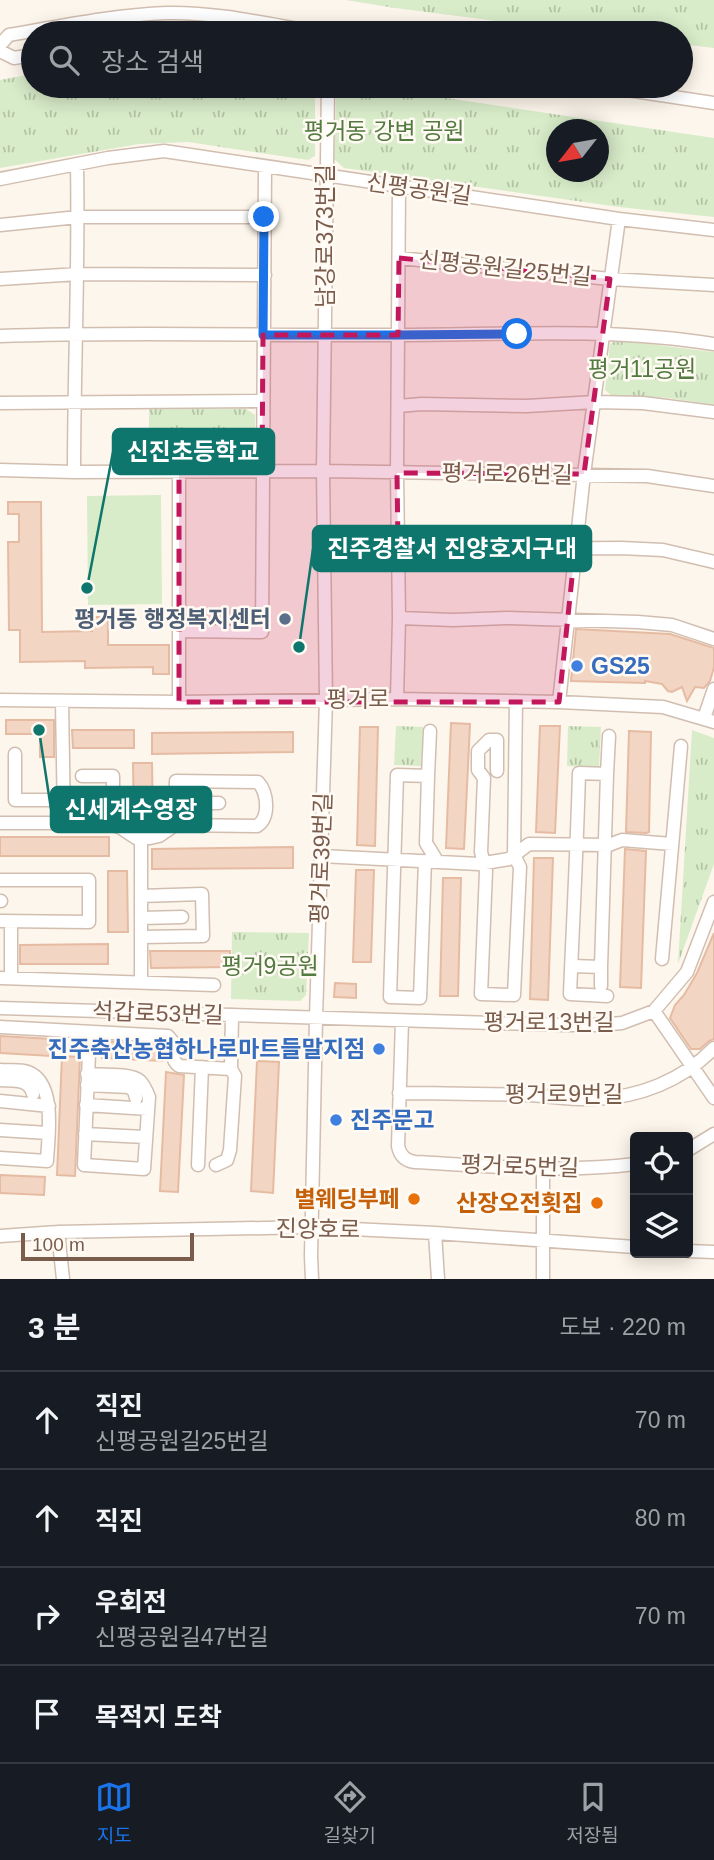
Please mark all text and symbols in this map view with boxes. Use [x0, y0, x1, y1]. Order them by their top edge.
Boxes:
search box [21, 21, 693, 98]
icon: search [45, 41, 83, 79]
text: 장소 검색 [101, 47, 204, 77]
park label: 평거동 강변 공원 [304, 118, 464, 144]
north arrow [546, 119, 609, 182]
street label: 남강로373번길 [312, 164, 338, 308]
street label: 신평공원길 [365, 169, 473, 209]
route end [248, 201, 279, 232]
street label: 신평공원길25번길 [417, 246, 593, 290]
route start [501, 318, 532, 349]
park label: 평거11공원 [588, 356, 696, 382]
callout: 신진초등학교 [113, 429, 274, 474]
text: 신진초등학교 [127, 438, 259, 465]
street label: 평거로26번길 [441, 460, 573, 488]
callout: 진주경찰서 진양호지구대 [313, 526, 591, 571]
text: 진주경찰서 진양호지구대 [327, 535, 577, 562]
place label: 평거동 행정복지센터 [74, 606, 271, 632]
marker: 평거동 행정복지센터 [277, 611, 293, 627]
place label: GS25 [591, 653, 650, 679]
marker: GS25 [569, 658, 585, 674]
street label: 평거로 [326, 686, 390, 712]
callout: 신세계수영장 [51, 787, 211, 832]
street label: 평거로39번길 [306, 792, 336, 924]
text: 신세계수영장 [65, 796, 197, 823]
park label: 평거9공원 [221, 953, 319, 979]
street label: 석갑로53번길 [92, 998, 224, 1028]
street label: 평거로13번길 [483, 1009, 615, 1035]
place label: 진주축산농협하나로마트들말지점 [48, 1036, 365, 1062]
marker: 진주축산농협하나로마트들말지점 [371, 1041, 387, 1057]
street label: 평거로9번길 [505, 1081, 623, 1107]
place label: 진주문고 [350, 1107, 435, 1133]
marker: 진주문고 [328, 1112, 344, 1128]
map controls [630, 1132, 693, 1258]
button: locate [630, 1132, 693, 1195]
street label: 평거로5번길 [460, 1151, 580, 1181]
place label: 별웨딩부페 [294, 1186, 400, 1212]
place label: 산장오전횟집 [456, 1190, 583, 1216]
marker: 별웨딩부페 [406, 1191, 422, 1207]
marker: 산장오전횟집 [589, 1195, 605, 1211]
button: layers [630, 1195, 693, 1258]
street label: 진양호로 [275, 1215, 361, 1243]
scale bar [21, 1230, 194, 1262]
text: 100 m [32, 1234, 85, 1255]
text: 3 분 [28, 1311, 81, 1344]
text: 도보 · 220 m [559, 1314, 686, 1340]
text: 직진 [95, 1391, 143, 1421]
icon: ahead [28, 1401, 66, 1439]
text: 70 m [635, 1407, 686, 1433]
text: 신평공원길25번길 [95, 1428, 269, 1454]
icon: ahead [28, 1499, 66, 1537]
text: 80 m [635, 1505, 686, 1531]
text: 직진 [95, 1506, 143, 1536]
text: 우회전 [95, 1587, 167, 1617]
icon: right [28, 1597, 66, 1635]
text: 70 m [635, 1603, 686, 1629]
text: 신평공원길47번길 [95, 1624, 269, 1650]
icon: arrive [28, 1695, 66, 1733]
text: 목적지 도착 [95, 1702, 222, 1732]
tab: 지도 [95, 1778, 133, 1847]
tab: 길찾기 [324, 1778, 376, 1847]
tab: 저장됨 [566, 1778, 619, 1847]

